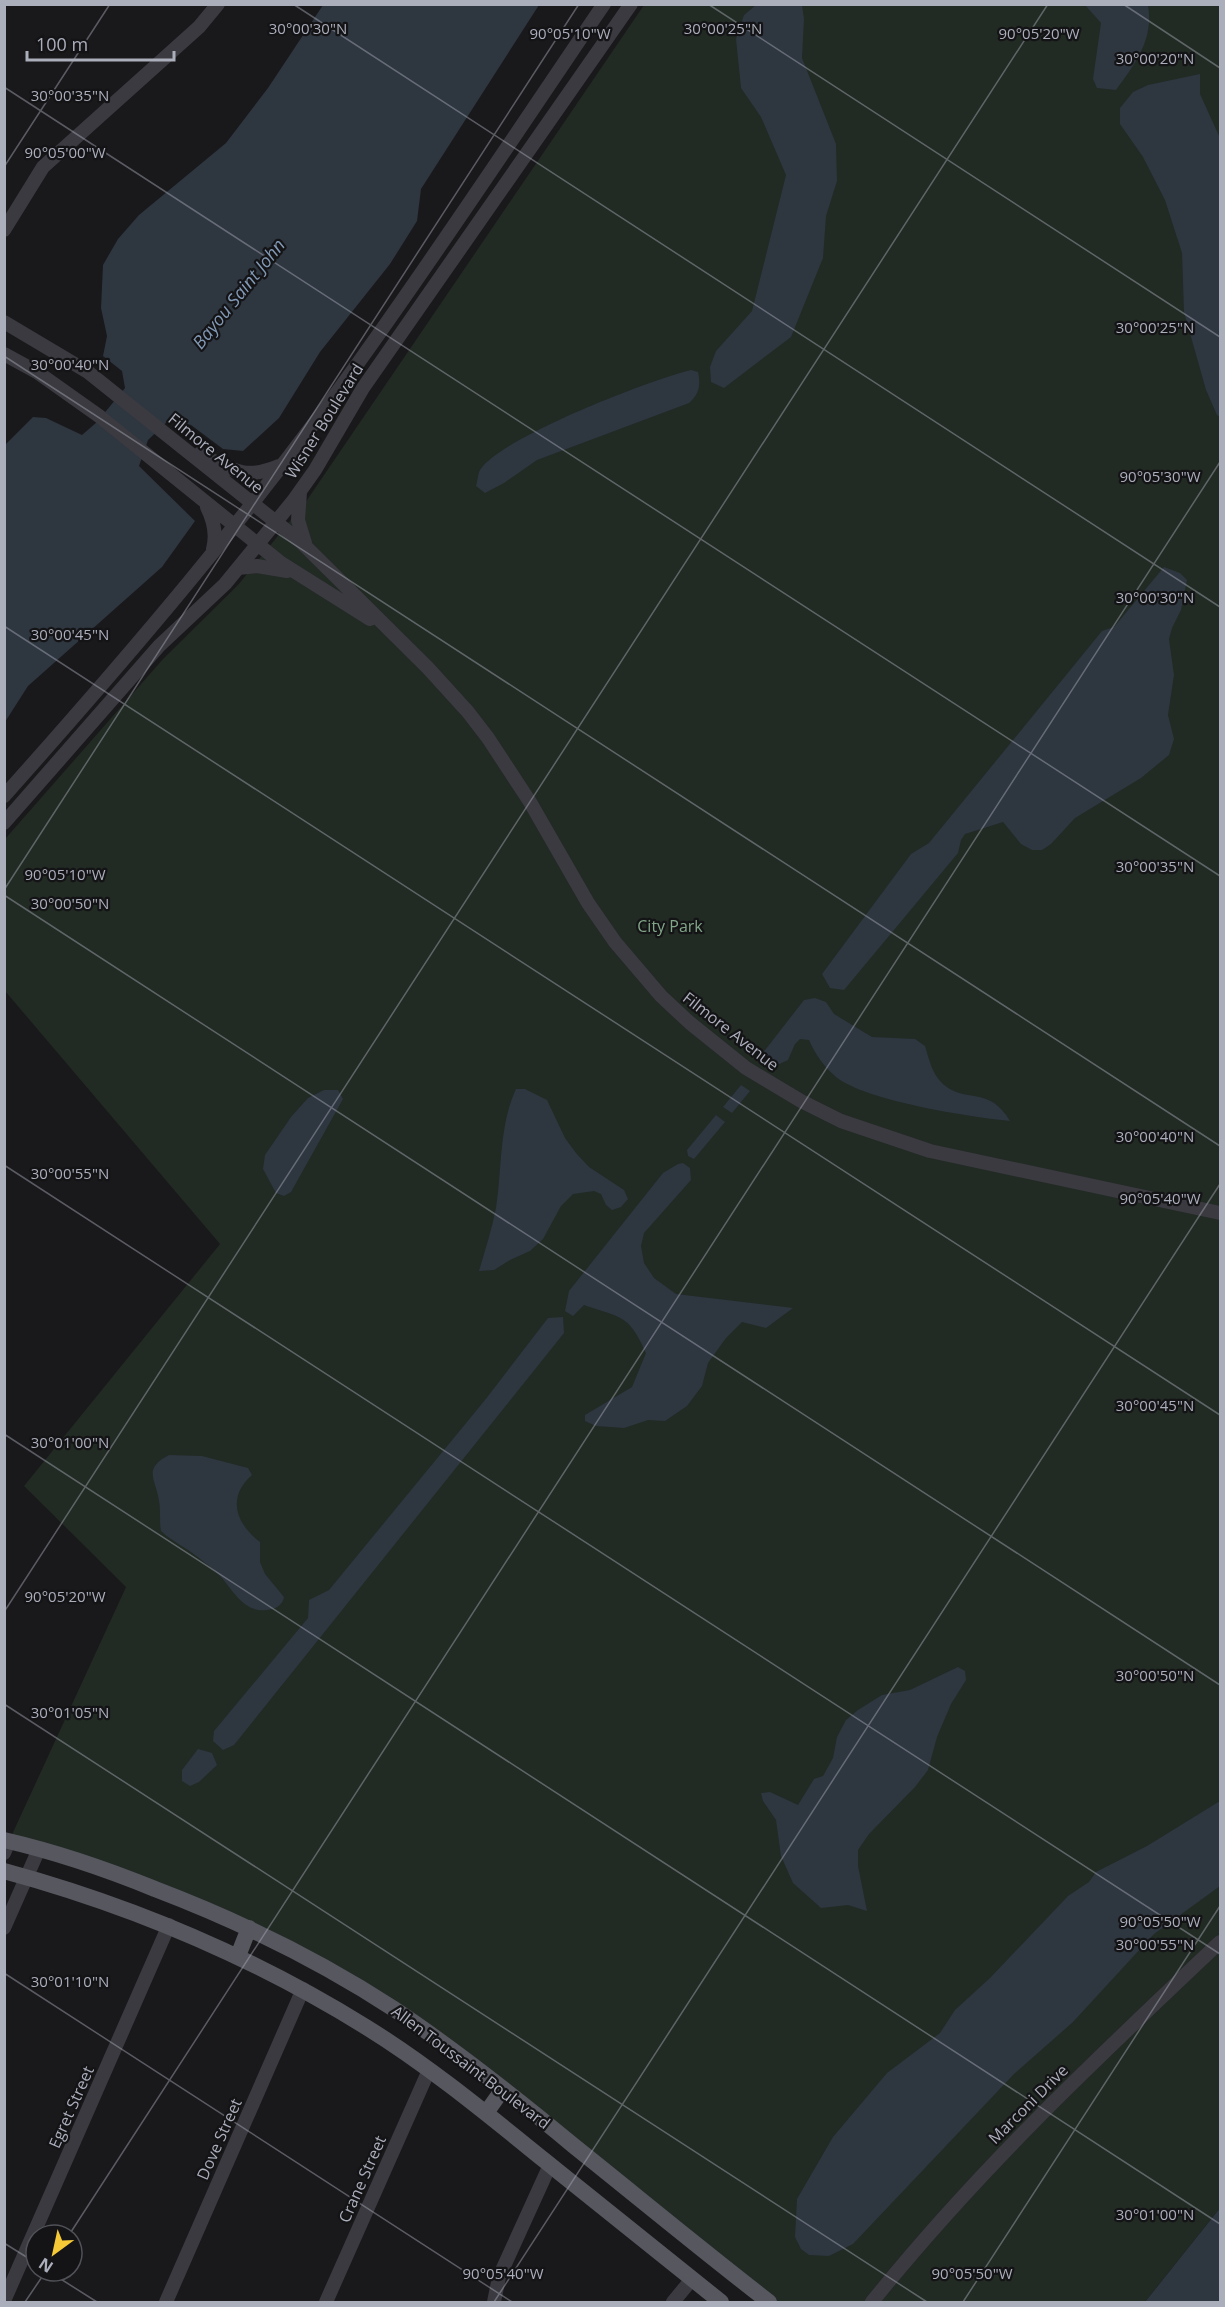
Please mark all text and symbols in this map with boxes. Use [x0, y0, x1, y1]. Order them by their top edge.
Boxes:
text: 30°00'30"N [269, 18, 347, 38]
text: 30°00'25"N [684, 18, 762, 38]
text: 90°05'10"W [530, 23, 611, 43]
text: 90°05'20"W [999, 23, 1080, 43]
scale bar [27, 24, 174, 62]
text: 100 m [36, 32, 88, 56]
text: 30°00'20"N [1116, 48, 1194, 68]
text: 30°00'35"N [31, 85, 109, 105]
text: 90°05'00"W [25, 142, 106, 162]
water label: Bayou Saint John [186, 233, 290, 353]
text: 30°00'25"N [1116, 317, 1194, 337]
text: 30°00'40"N [31, 354, 109, 374]
street label: Wisner Boulevard [280, 359, 368, 483]
street label: Filmore Avenue [164, 408, 268, 498]
text: 90°05'30"W [1120, 466, 1201, 486]
text: 30°00'30"N [1116, 587, 1194, 607]
text: 30°00'45"N [31, 624, 109, 644]
text: 30°00'35"N [1116, 856, 1194, 876]
text: 90°05'10"W [25, 864, 106, 884]
text: 30°00'50"N [31, 893, 109, 913]
park label: City Park [637, 915, 703, 937]
street label: Filmore Avenue [678, 987, 784, 1075]
text: 30°00'40"N [1116, 1126, 1194, 1146]
text: 30°00'55"N [31, 1163, 109, 1183]
text: 90°05'40"W [1120, 1188, 1201, 1208]
text: 30°00'45"N [1116, 1395, 1194, 1415]
text: 30°01'00"N [31, 1432, 109, 1452]
text: 90°05'20"W [25, 1586, 106, 1606]
text: 30°00'50"N [1116, 1665, 1194, 1685]
text: 30°01'05"N [31, 1702, 109, 1722]
text: 90°05'50"W [1120, 1911, 1201, 1931]
text: 30°00'55"N [1116, 1934, 1194, 1954]
text: 30°01'10"N [31, 1971, 109, 1991]
street label: Allen Toussaint Boulevard [387, 2000, 555, 2134]
street label: Marconi Drive [983, 2059, 1073, 2149]
street label: Egret Street [43, 2062, 99, 2152]
street label: Dove Street [191, 2094, 247, 2183]
street label: Crane Street [333, 2132, 391, 2226]
text: 30°01'00"N [1116, 2204, 1194, 2224]
north arrow [24, 2223, 84, 2283]
text: N [34, 2253, 57, 2278]
text: 90°05'40"W [463, 2263, 544, 2283]
text: 90°05'50"W [932, 2263, 1013, 2283]

